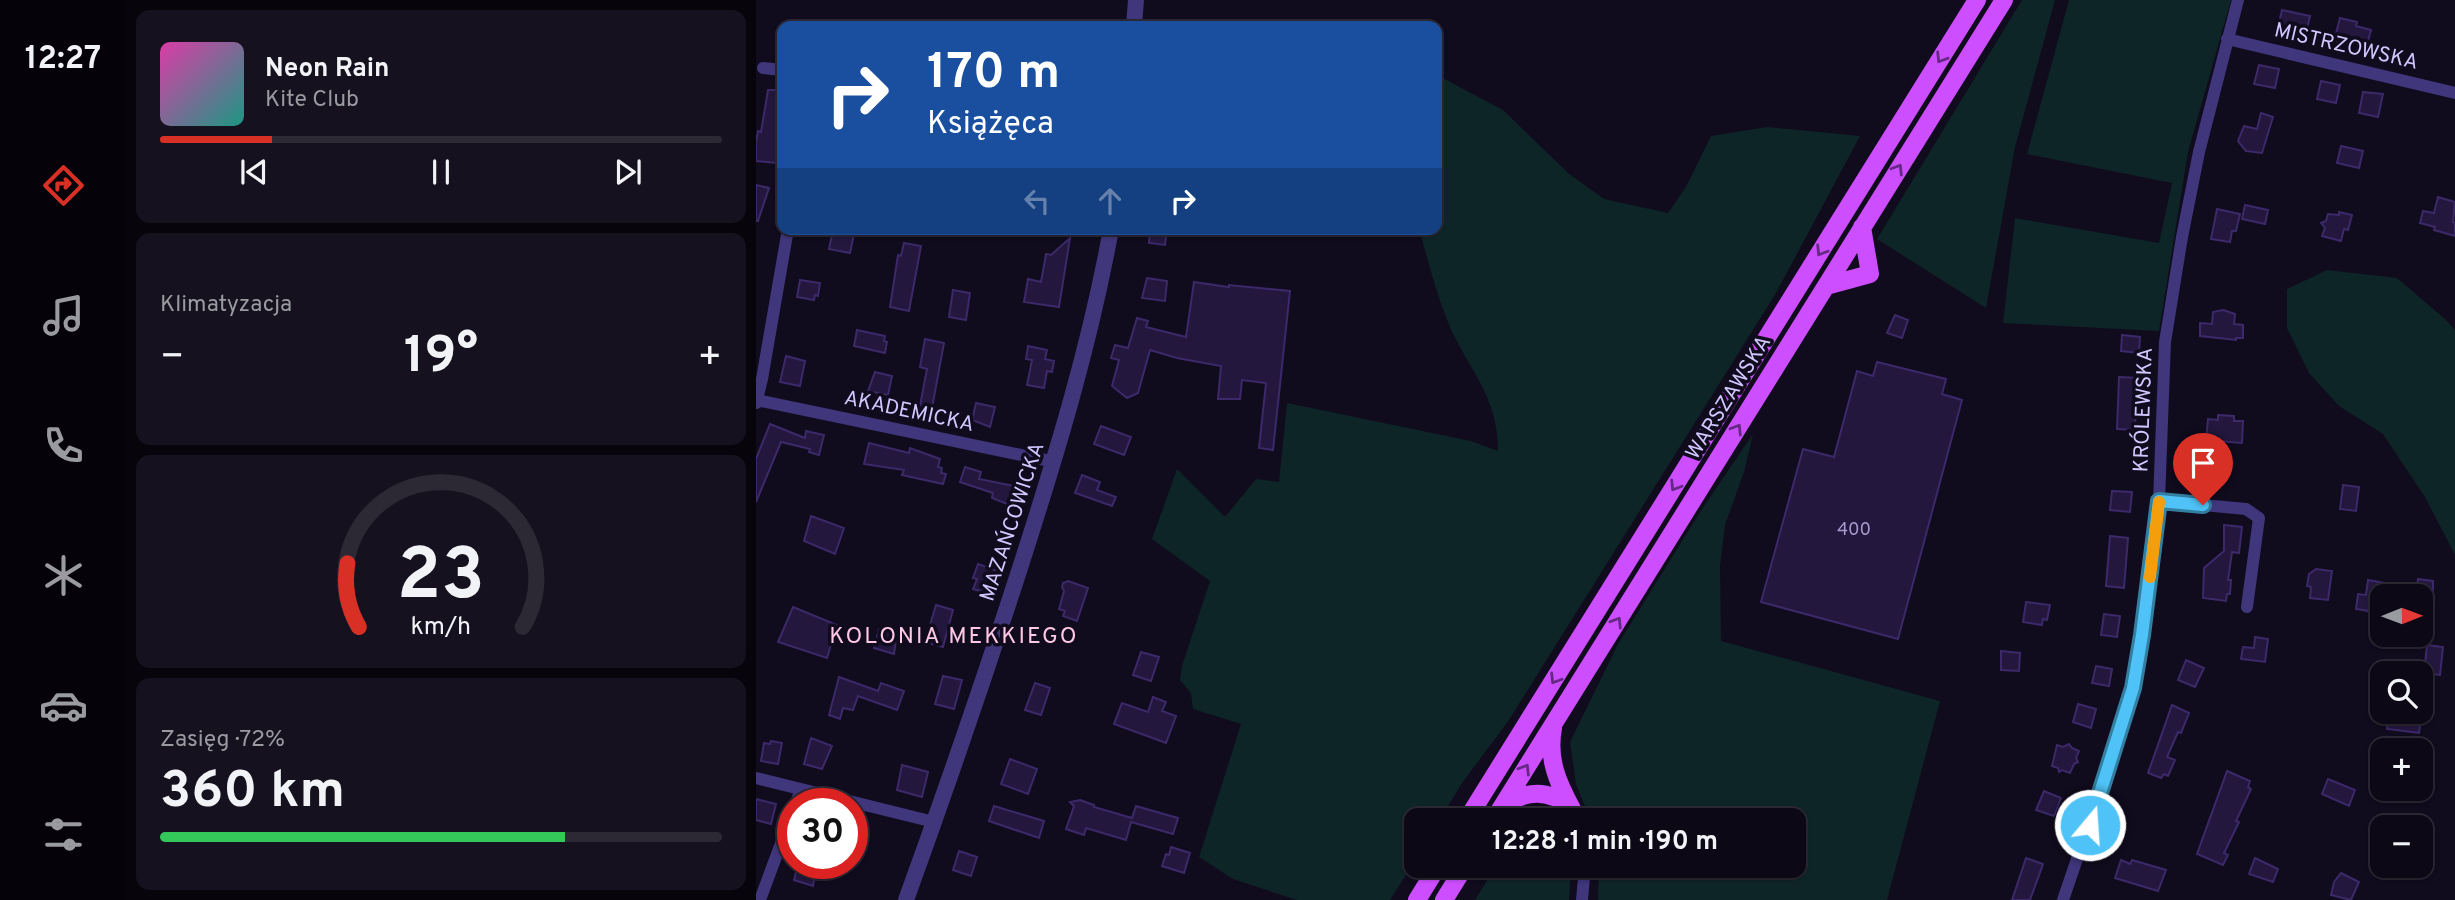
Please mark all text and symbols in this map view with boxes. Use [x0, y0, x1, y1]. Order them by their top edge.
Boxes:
street label: MISTRZOWSKA [2271, 17, 2421, 77]
text: 12:27 [25, 40, 101, 80]
text: 170 m [927, 44, 1060, 106]
icon: right [812, 49, 903, 140]
one-way arrow [1936, 50, 1949, 63]
text: Neon Rain [265, 53, 390, 86]
text: Kite Club [265, 86, 359, 115]
text: Książęca [927, 105, 1054, 145]
icon: previous [235, 153, 273, 191]
icon: pause [422, 153, 460, 191]
icon: next [609, 153, 647, 191]
icon: directions [39, 161, 88, 210]
one-way arrow [1890, 163, 1903, 176]
icon: left [1018, 182, 1056, 220]
icon: ahead [1091, 182, 1129, 220]
icon: right [1164, 182, 1202, 220]
one-way arrow [1816, 243, 1829, 256]
icon: music [39, 291, 88, 340]
text: Klimatyzacja [160, 291, 292, 320]
text: 19° [404, 325, 478, 391]
street label: WARSZAWSKA [1680, 331, 1778, 465]
text: − [160, 334, 185, 383]
text: + [697, 334, 722, 383]
street label: KRÓLEWSKA [2127, 347, 2160, 473]
street label: AKADEMICKA [842, 385, 976, 439]
icon: phone [39, 421, 88, 470]
one-way arrow [1728, 423, 1741, 436]
pin [2173, 433, 2233, 505]
street label: MAZAŃCOWICKA [974, 439, 1051, 605]
icon: arrive [2184, 444, 2222, 482]
one-way arrow [1670, 478, 1683, 491]
house number: 400 [1837, 519, 1871, 542]
text: 23 [397, 534, 485, 626]
icon: climate [39, 551, 88, 600]
north arrow [2370, 584, 2432, 648]
map controls [2370, 584, 2433, 878]
text: km/h [411, 612, 471, 644]
one-way arrow [1608, 616, 1621, 629]
district label: KOLONIA MEKKIEGO [829, 623, 1079, 652]
button: search [2370, 661, 2433, 724]
one-way arrow [1550, 671, 1563, 684]
icon: car [39, 681, 88, 730]
text: Zasięg · 72% [160, 726, 285, 755]
button: + [2370, 738, 2433, 801]
text: 360 km [160, 760, 345, 826]
one-way arrow [1516, 764, 1529, 777]
speed limit sign: 30 [777, 788, 868, 879]
position arrow [2053, 788, 2127, 862]
icon: filters [39, 810, 88, 859]
button: − [2370, 815, 2433, 878]
text: 12:28 · 1 min · 190 m [1492, 826, 1718, 859]

